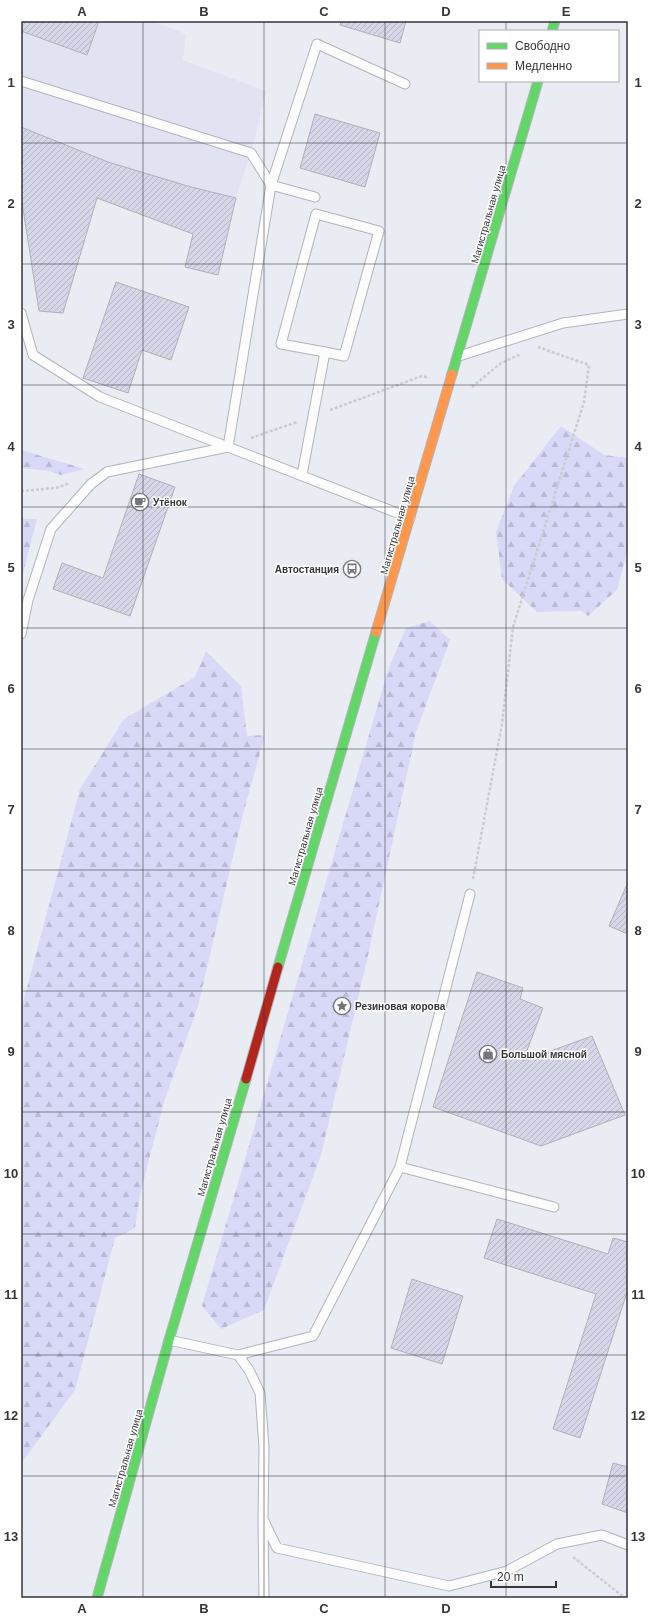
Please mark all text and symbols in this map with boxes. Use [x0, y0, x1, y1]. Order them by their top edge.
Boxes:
text: A [77, 4, 87, 19]
text: B [199, 4, 209, 19]
text: C [319, 4, 329, 19]
text: D [441, 4, 451, 19]
text: E [562, 4, 571, 19]
legend [479, 30, 619, 82]
text: Свободно [515, 39, 570, 53]
text: Медленно [515, 59, 572, 73]
text: 1 [7, 75, 15, 90]
text: 1 [634, 75, 642, 90]
street label: Магистральная улица [469, 163, 508, 265]
text: 2 [7, 196, 15, 211]
text: 2 [634, 196, 642, 211]
text: 3 [7, 317, 15, 332]
text: 3 [634, 317, 642, 332]
text: 4 [7, 439, 15, 454]
text: 4 [634, 439, 642, 454]
street label: Магистральная улица [378, 474, 417, 576]
cafe icon: Утёнок [130, 492, 150, 512]
place label: Утёнок [153, 497, 188, 508]
bus stop icon: Автостанция [342, 559, 362, 579]
text: 5 [7, 560, 15, 575]
text: 5 [634, 560, 642, 575]
place label: Автостанция [275, 564, 339, 575]
text: 6 [7, 681, 15, 696]
text: 6 [634, 681, 642, 696]
street label: Магистральная улица [286, 785, 325, 887]
text: 7 [7, 802, 15, 817]
text: 7 [634, 802, 642, 817]
text: 8 [7, 923, 15, 938]
text: 8 [634, 923, 642, 938]
place icon: Резиновая корова [332, 996, 352, 1016]
place label: Резиновая корова [355, 1001, 446, 1012]
text: 9 [7, 1044, 15, 1059]
shop icon: Большой мясной [478, 1044, 498, 1064]
text: 9 [634, 1044, 642, 1059]
place label: Большой мясной [501, 1049, 587, 1060]
street label: Магистральная улица [195, 1096, 234, 1198]
text: 10 [4, 1166, 18, 1181]
text: 10 [631, 1166, 645, 1181]
text: 11 [4, 1287, 18, 1302]
text: 11 [631, 1287, 645, 1302]
street label: Магистральная улица [106, 1407, 145, 1509]
text: 12 [4, 1408, 18, 1423]
text: 12 [631, 1408, 645, 1423]
text: 13 [4, 1529, 18, 1544]
text: 13 [631, 1529, 645, 1544]
scale bar [491, 1563, 556, 1589]
text: 20 m [497, 1570, 524, 1584]
text: A [77, 1601, 87, 1616]
text: B [199, 1601, 209, 1616]
text: C [319, 1601, 329, 1616]
text: D [441, 1601, 451, 1616]
text: E [562, 1601, 571, 1616]

